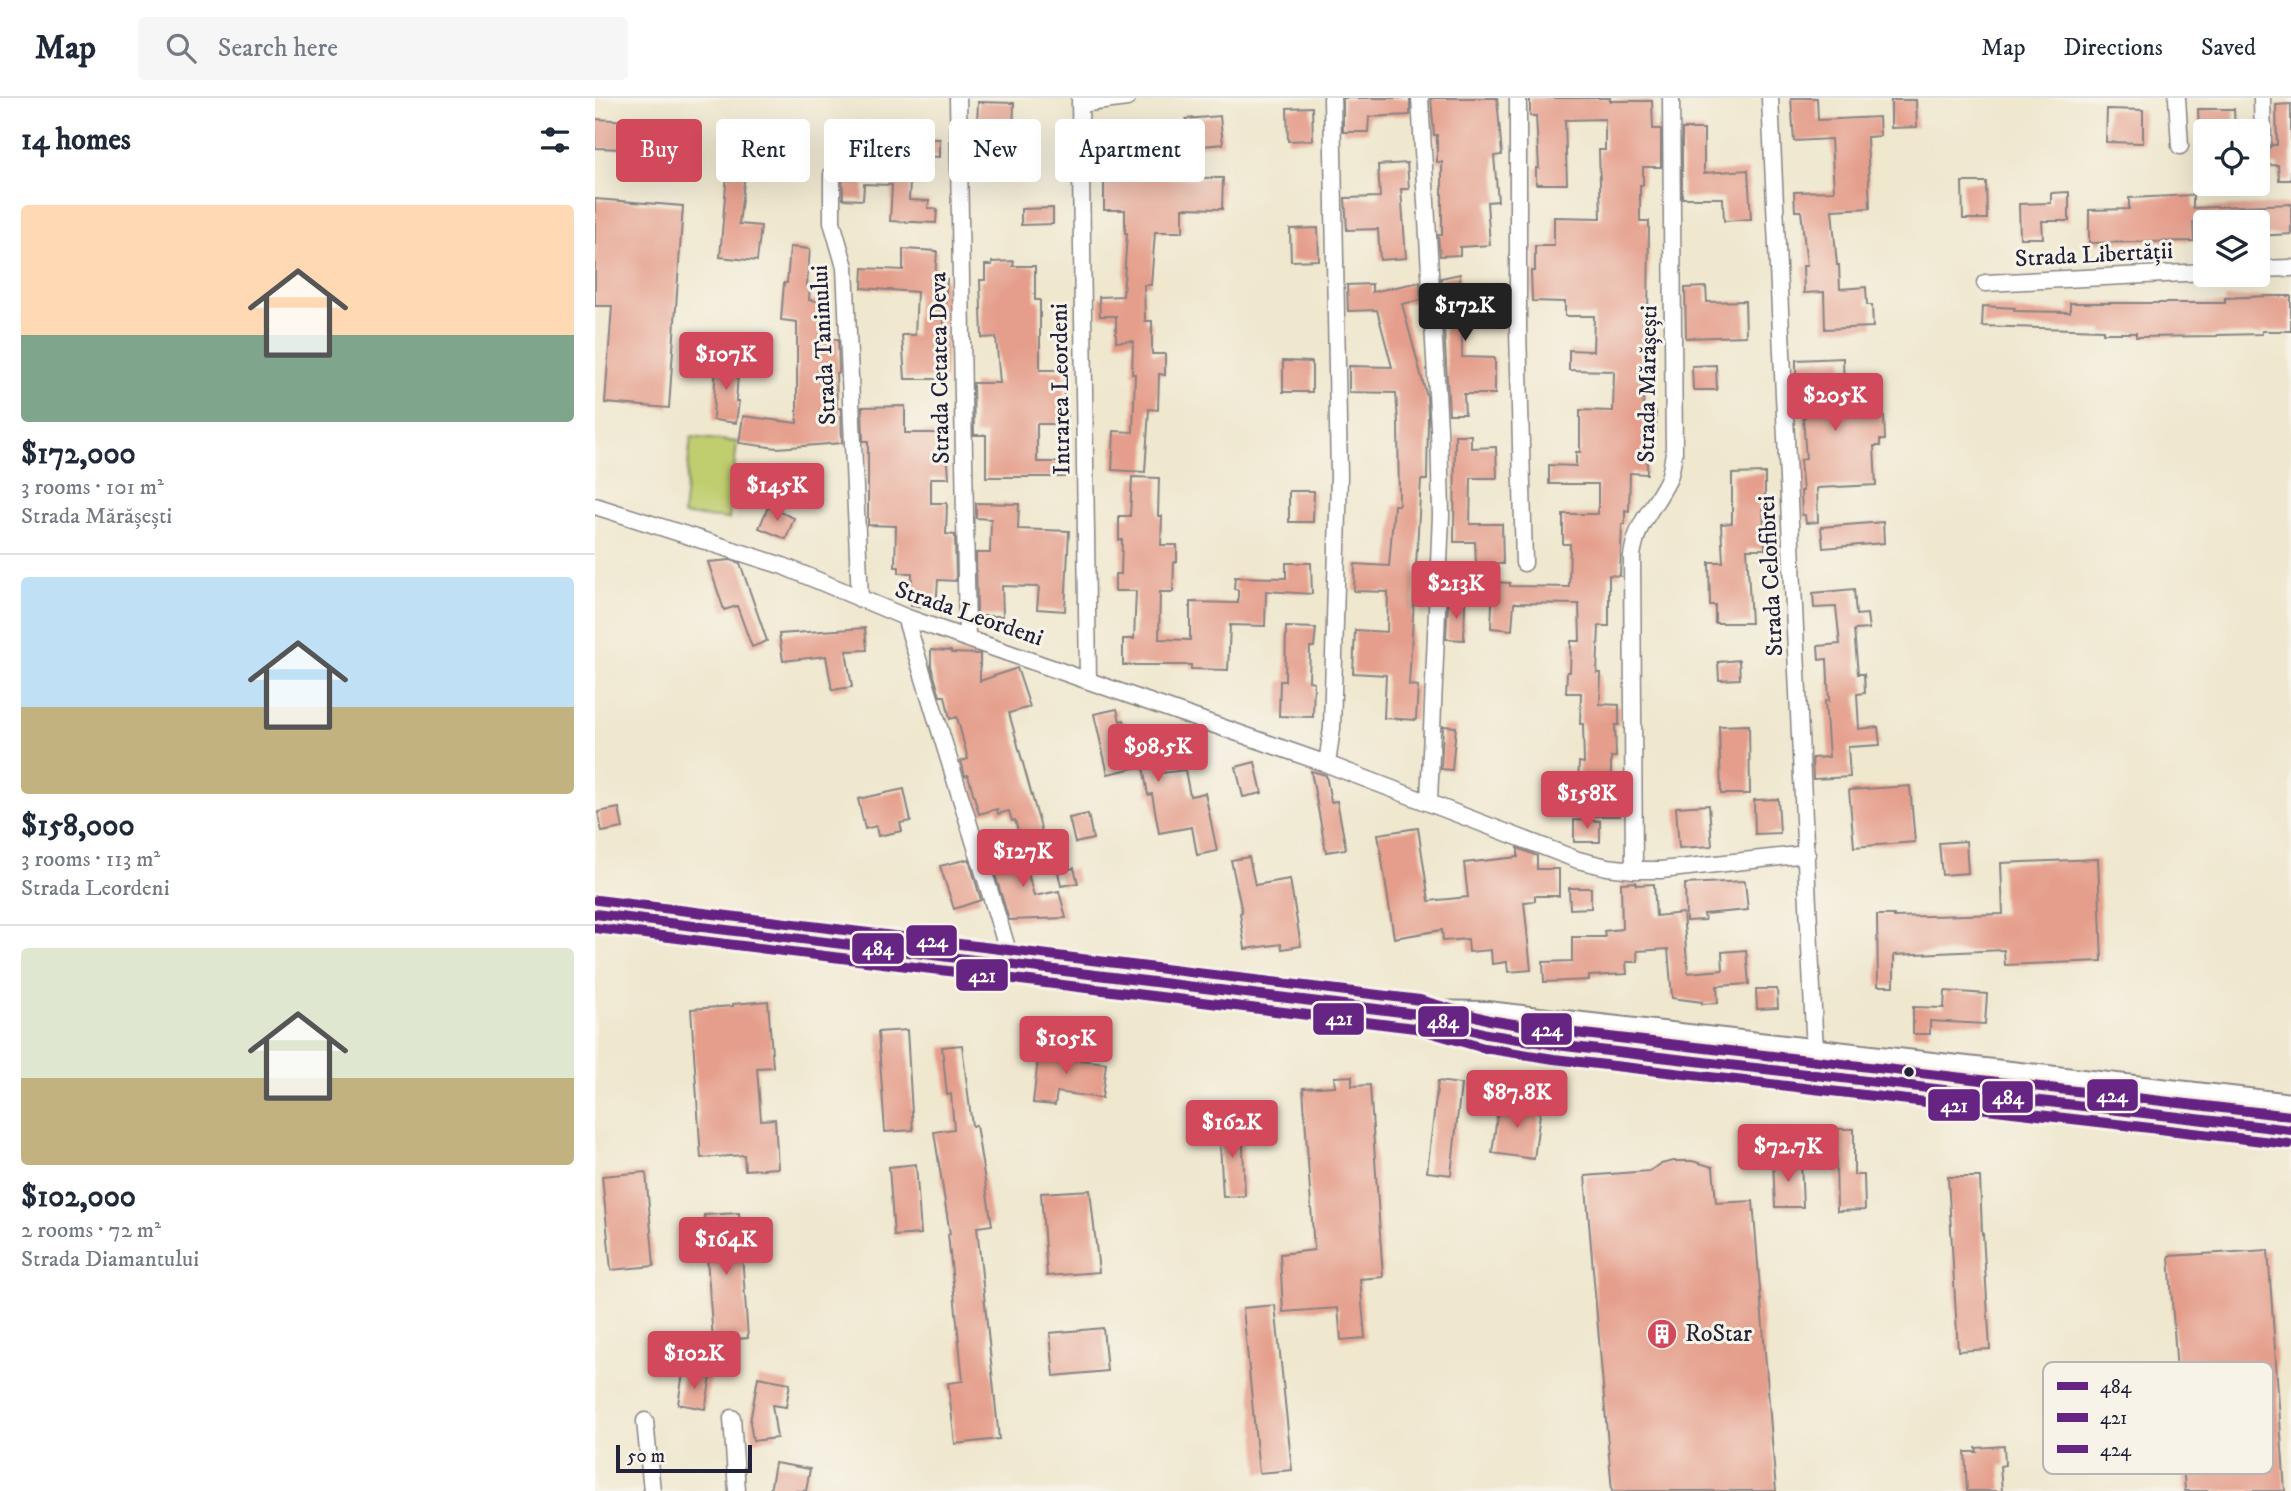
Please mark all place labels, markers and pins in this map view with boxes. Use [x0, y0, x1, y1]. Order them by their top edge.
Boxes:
pin: $172K [1416, 284, 1514, 343]
pin: $107K [677, 332, 775, 392]
pin: $205K [1786, 374, 1884, 433]
pin: $145K [728, 464, 826, 523]
pin: $213K [1407, 561, 1505, 621]
pin: $98.5K [1101, 724, 1215, 784]
pin: $158K [1538, 772, 1636, 831]
pin: $127K [974, 830, 1072, 889]
pin: $105K [1017, 1016, 1115, 1076]
unlabelled marker [1902, 1065, 1916, 1079]
pin: $87.8K [1460, 1070, 1574, 1130]
pin: $162K [1183, 1100, 1281, 1160]
pin: $72.7K [1731, 1124, 1845, 1184]
pin: $164K [677, 1218, 775, 1277]
building icon: RoStar [1645, 1317, 1679, 1351]
place label: RoStar [1685, 1319, 1752, 1349]
pin: $102K [645, 1332, 743, 1391]

